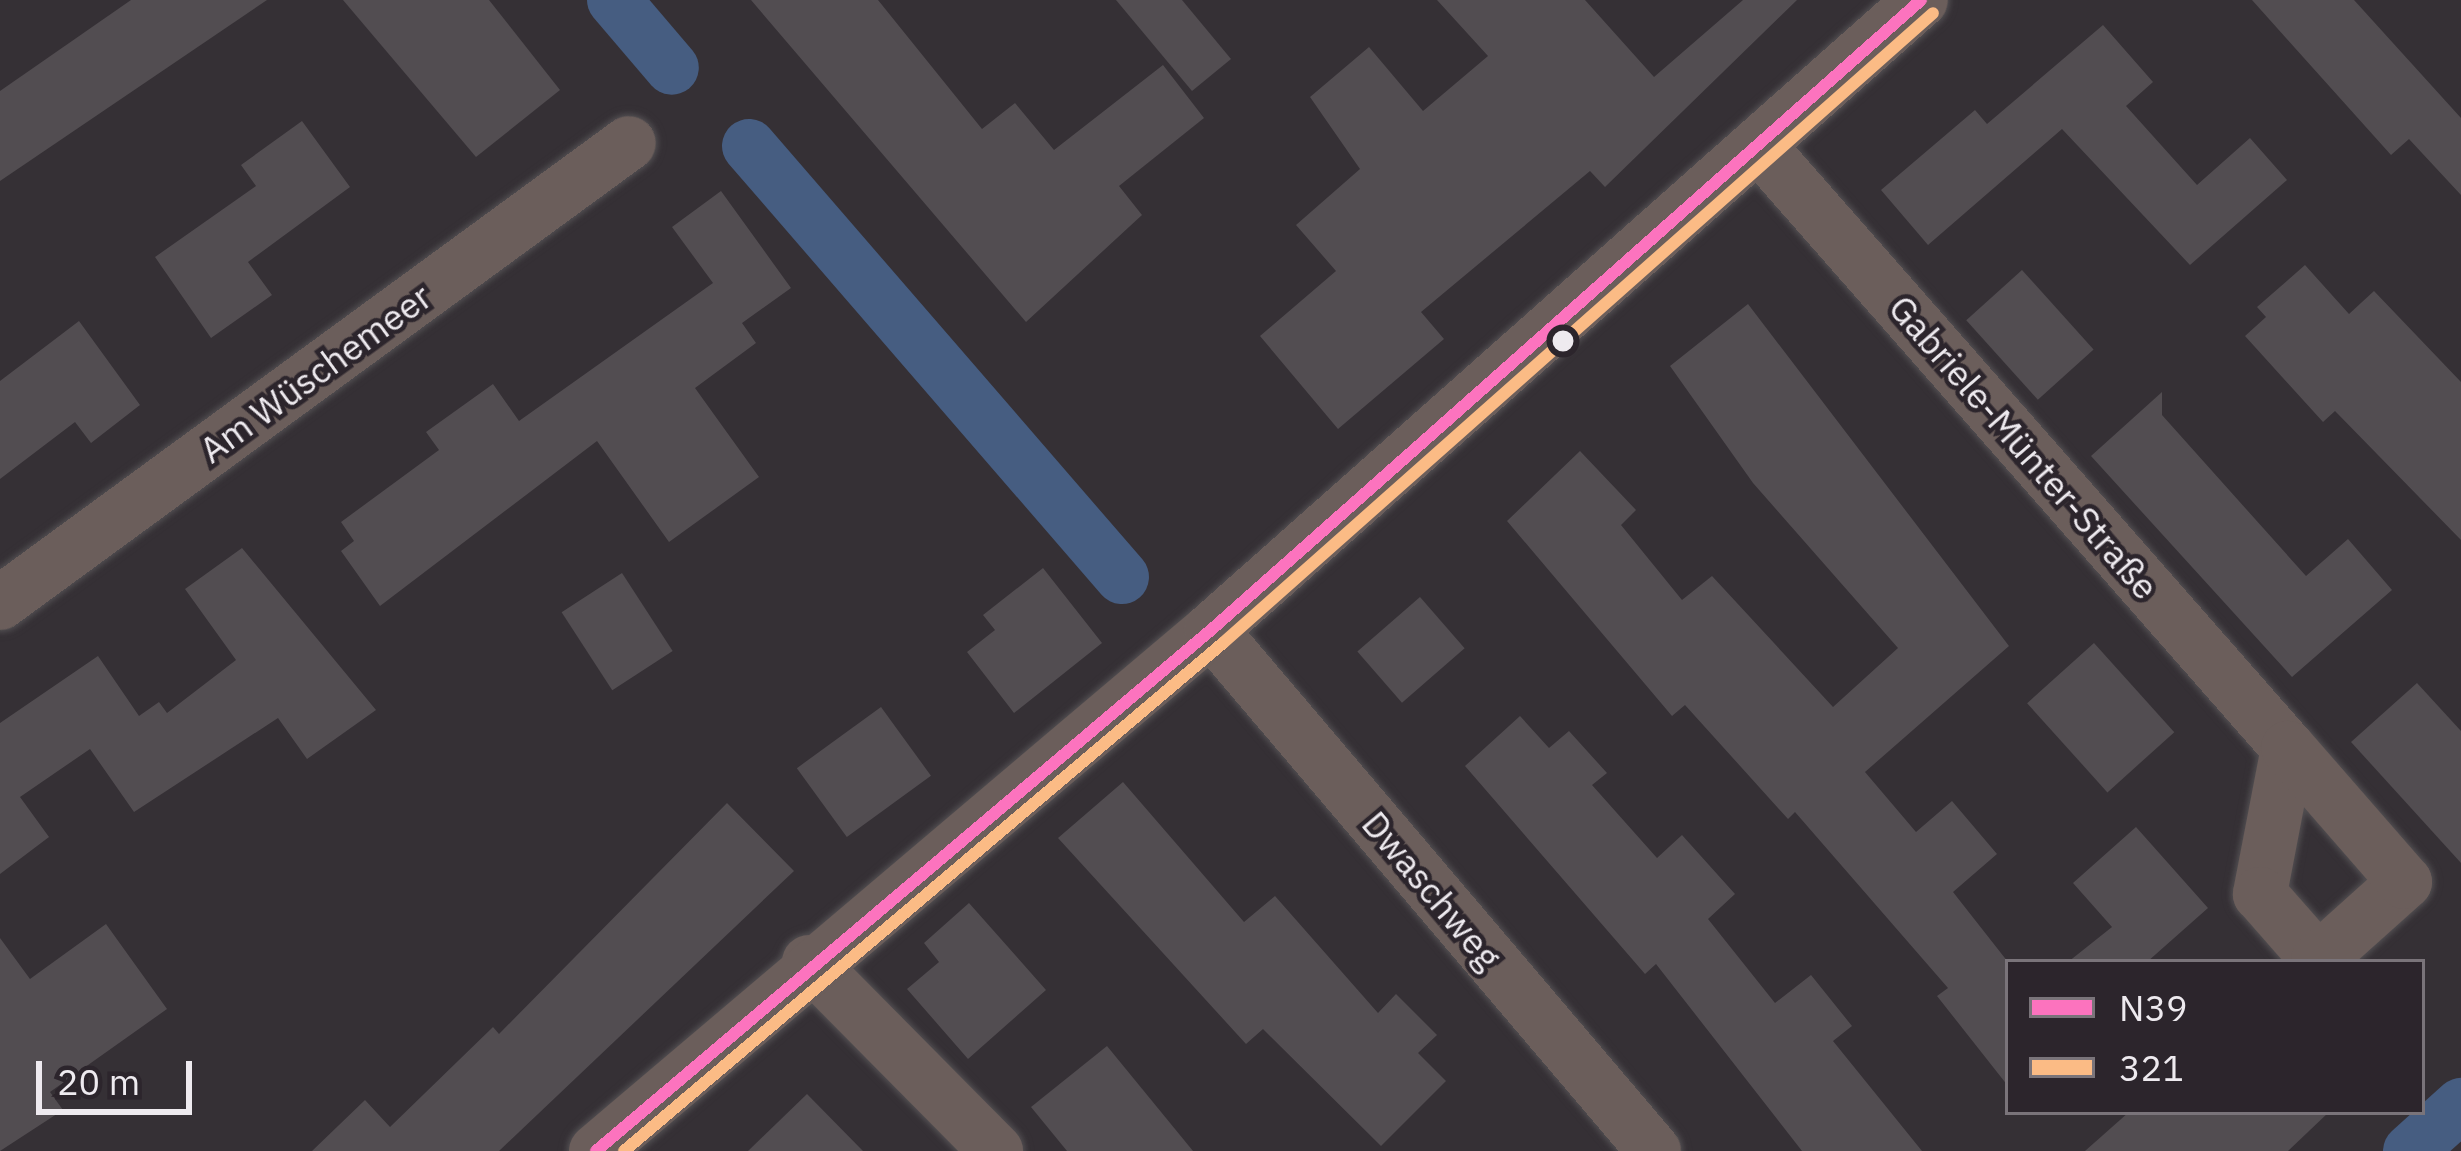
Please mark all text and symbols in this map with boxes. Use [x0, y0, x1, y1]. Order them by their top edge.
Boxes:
street label: Am Wüschemeer [191, 275, 439, 471]
street label: Gabriele-Münter-Straße [1880, 286, 2168, 608]
unlabelled marker [1552, 330, 1574, 352]
street label: Dwaschweg [1353, 802, 1511, 978]
legend [2005, 959, 2425, 1115]
text: N39 [2119, 984, 2188, 1031]
scale bar [42, 1037, 198, 1111]
text: 321 [2119, 1044, 2184, 1091]
text: 20 m [57, 1058, 140, 1105]

